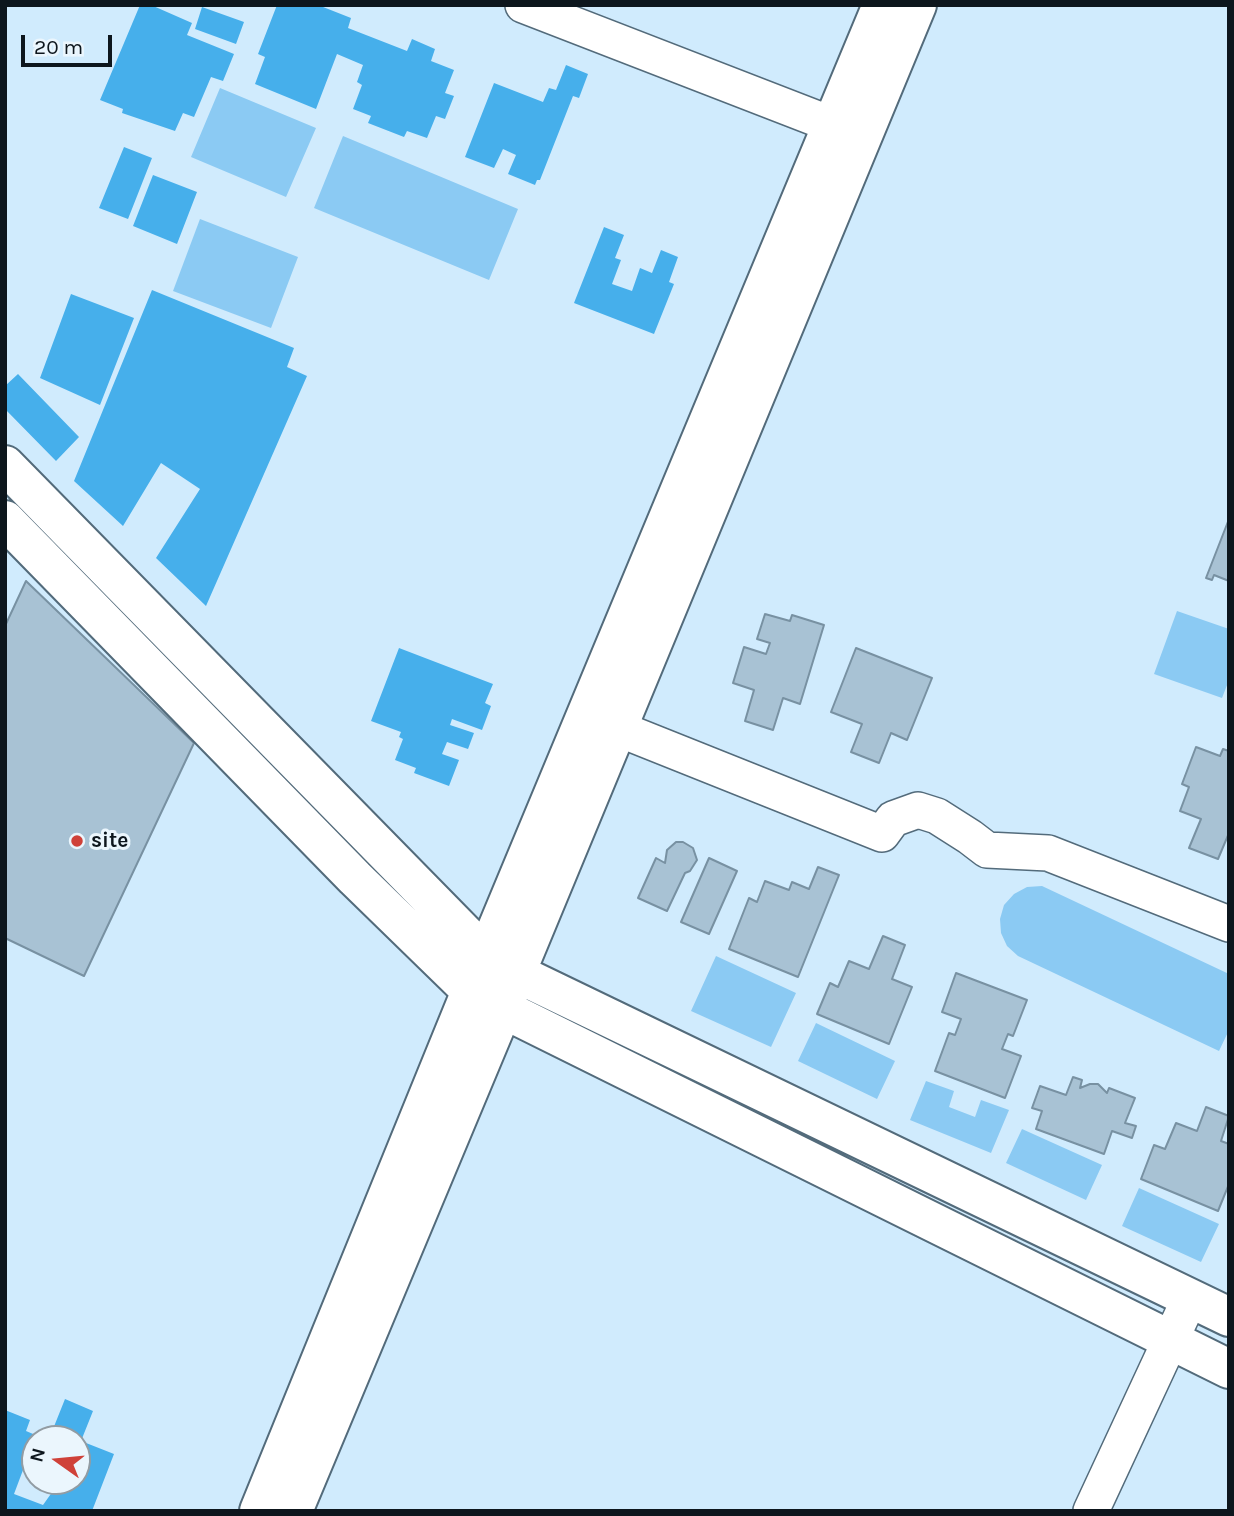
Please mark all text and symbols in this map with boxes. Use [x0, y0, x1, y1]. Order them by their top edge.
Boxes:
scale bar [24, 21, 116, 65]
text: 20 m [34, 35, 83, 59]
place label: site [91, 828, 128, 854]
marker: site [69, 833, 85, 849]
north arrow [21, 1425, 91, 1495]
text: N [25, 1446, 50, 1465]

